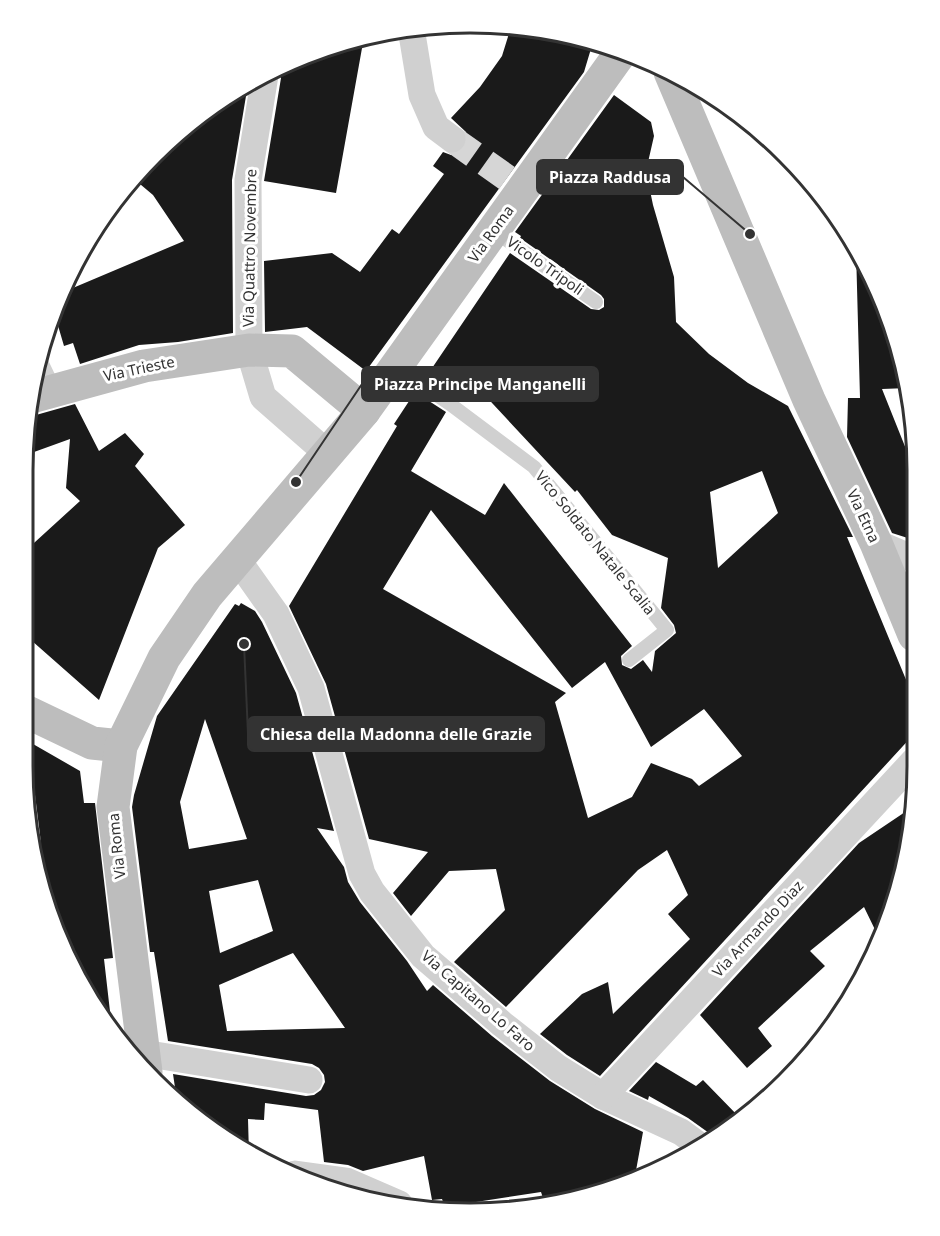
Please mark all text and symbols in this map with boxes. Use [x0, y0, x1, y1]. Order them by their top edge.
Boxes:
callout: Piazza Raddusa [537, 160, 683, 194]
text: Piazza Raddusa [549, 166, 671, 188]
street label: Via Quattro Novembre [238, 169, 260, 327]
street label: Via Roma [463, 201, 518, 266]
street label: Vicolo Tripoli [503, 231, 588, 299]
street label: Via Trieste [101, 351, 176, 385]
callout: Piazza Principe Manganelli [362, 367, 598, 401]
text: Piazza Principe Manganelli [374, 373, 586, 395]
street label: Vico Soldato Natale Scalia [531, 466, 660, 619]
street label: Via Etna [843, 486, 885, 545]
callout: Chiesa della Madonna delle Grazie [248, 717, 544, 751]
text: Chiesa della Madonna delle Grazie [260, 723, 532, 745]
street label: Via Roma [103, 812, 129, 880]
street label: Via Armando Diaz [707, 876, 807, 981]
street label: Via Capitano Lo Faro [418, 945, 540, 1055]

